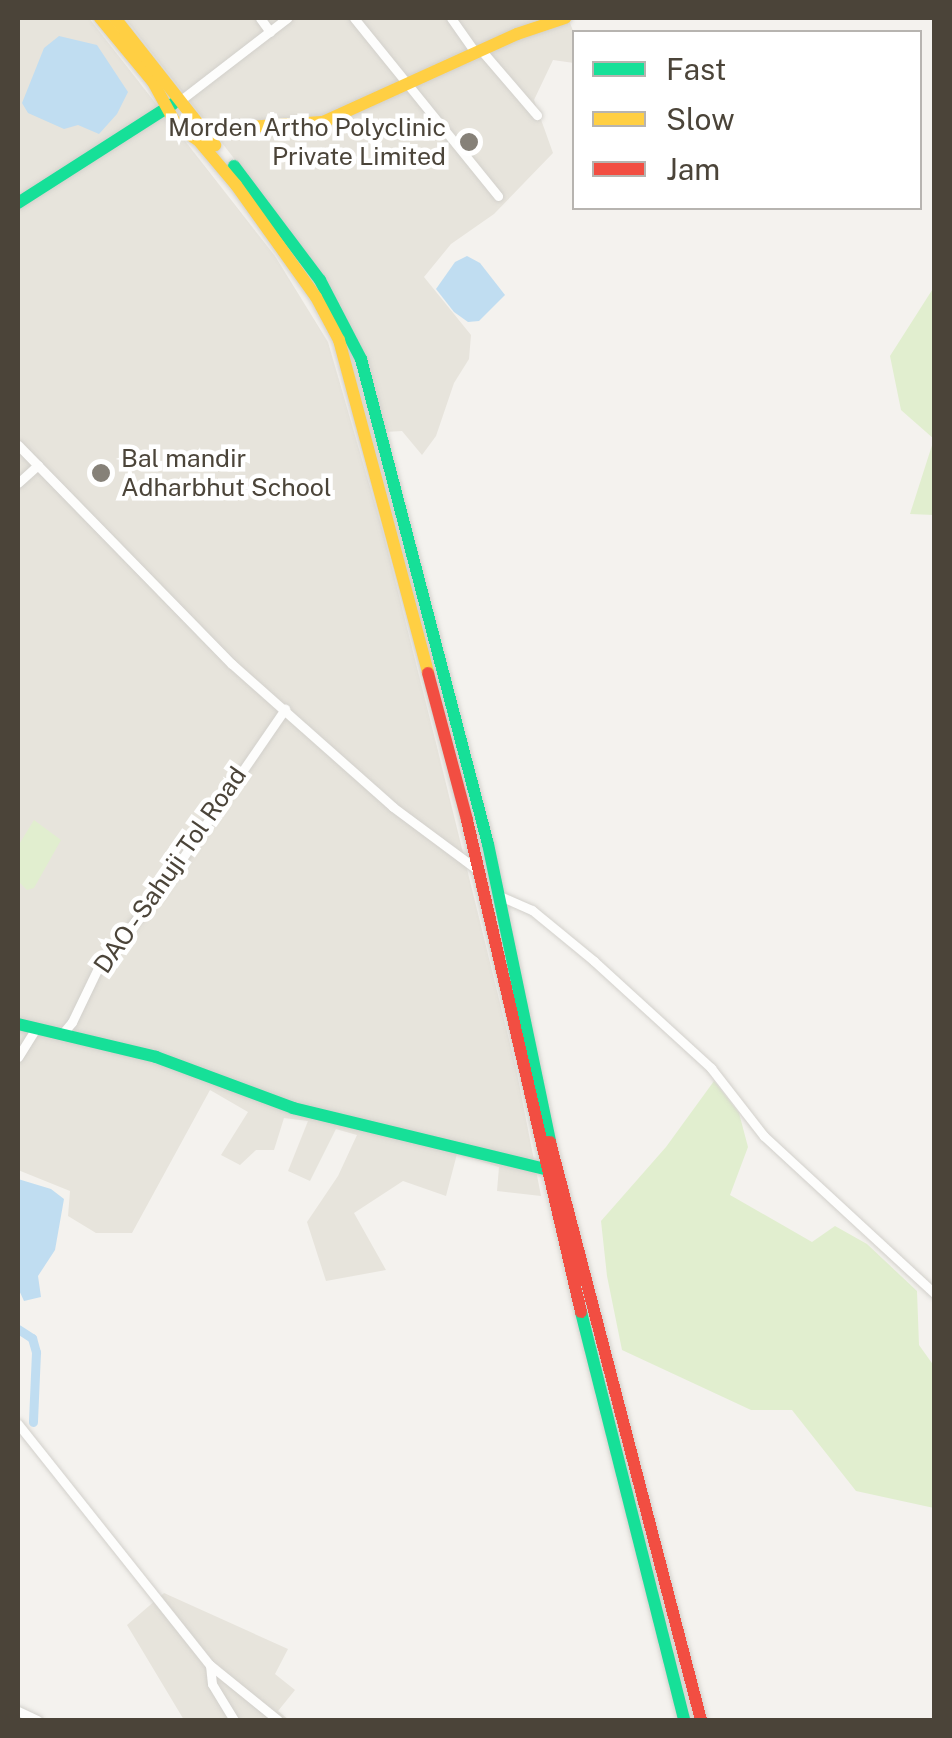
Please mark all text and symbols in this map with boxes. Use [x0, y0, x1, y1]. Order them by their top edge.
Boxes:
legend [572, 30, 922, 210]
text: Fast [666, 51, 726, 87]
text: Slow [666, 101, 735, 137]
place label: Morden Artho Polyclinic Private Limited [168, 113, 446, 172]
marker: Morden Artho Polyclinic Private Limited [456, 129, 482, 155]
text: Jam [666, 151, 720, 187]
place label: Bal mandir Adharbhut School [121, 444, 332, 503]
marker: Bal mandir Adharbhut School [90, 462, 112, 484]
street label: DAO - Sahuji Tol Road [85, 758, 255, 982]

